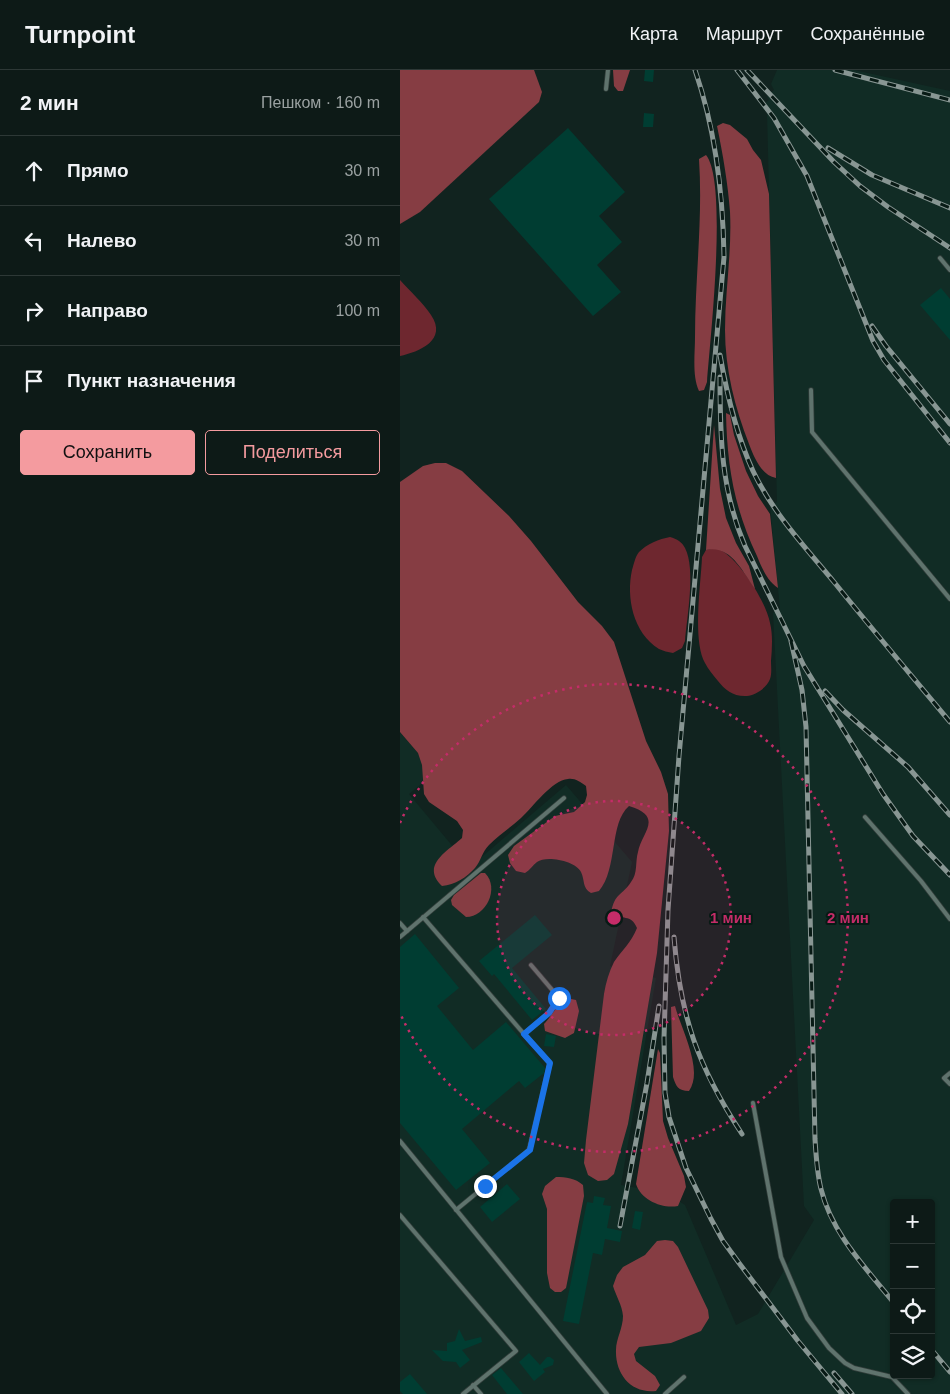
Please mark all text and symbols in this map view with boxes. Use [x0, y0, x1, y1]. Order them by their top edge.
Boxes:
text: Turnpoint [25, 21, 135, 48]
text: Карта [630, 24, 678, 44]
text: Маршрут [706, 24, 782, 44]
text: Сохранённые [810, 24, 925, 44]
text: 2 мин [20, 91, 79, 114]
text: Пешком · 160 m [261, 94, 380, 111]
icon: ahead [20, 157, 48, 185]
text: Прямо [67, 160, 129, 181]
text: 30 m [344, 162, 380, 179]
icon: left [20, 227, 48, 255]
text: Налево [67, 230, 137, 251]
text: 30 m [344, 232, 380, 249]
icon: right [20, 297, 48, 325]
text: Направо [67, 300, 148, 321]
text: 100 m [336, 302, 380, 319]
icon: arrive [20, 367, 48, 395]
text: Пункт назначения [67, 370, 236, 391]
button: Сохранить [20, 430, 195, 475]
button: Поделиться [205, 430, 380, 475]
centre of rings [605, 909, 623, 927]
text: 1 мин [710, 909, 752, 926]
text: 2 мин [827, 909, 869, 926]
route start [548, 987, 571, 1010]
route end [474, 1175, 497, 1198]
map controls [890, 1199, 935, 1379]
button: + [890, 1199, 935, 1244]
button: − [890, 1244, 935, 1289]
button: locate [890, 1289, 935, 1334]
button: layers [890, 1334, 935, 1379]

